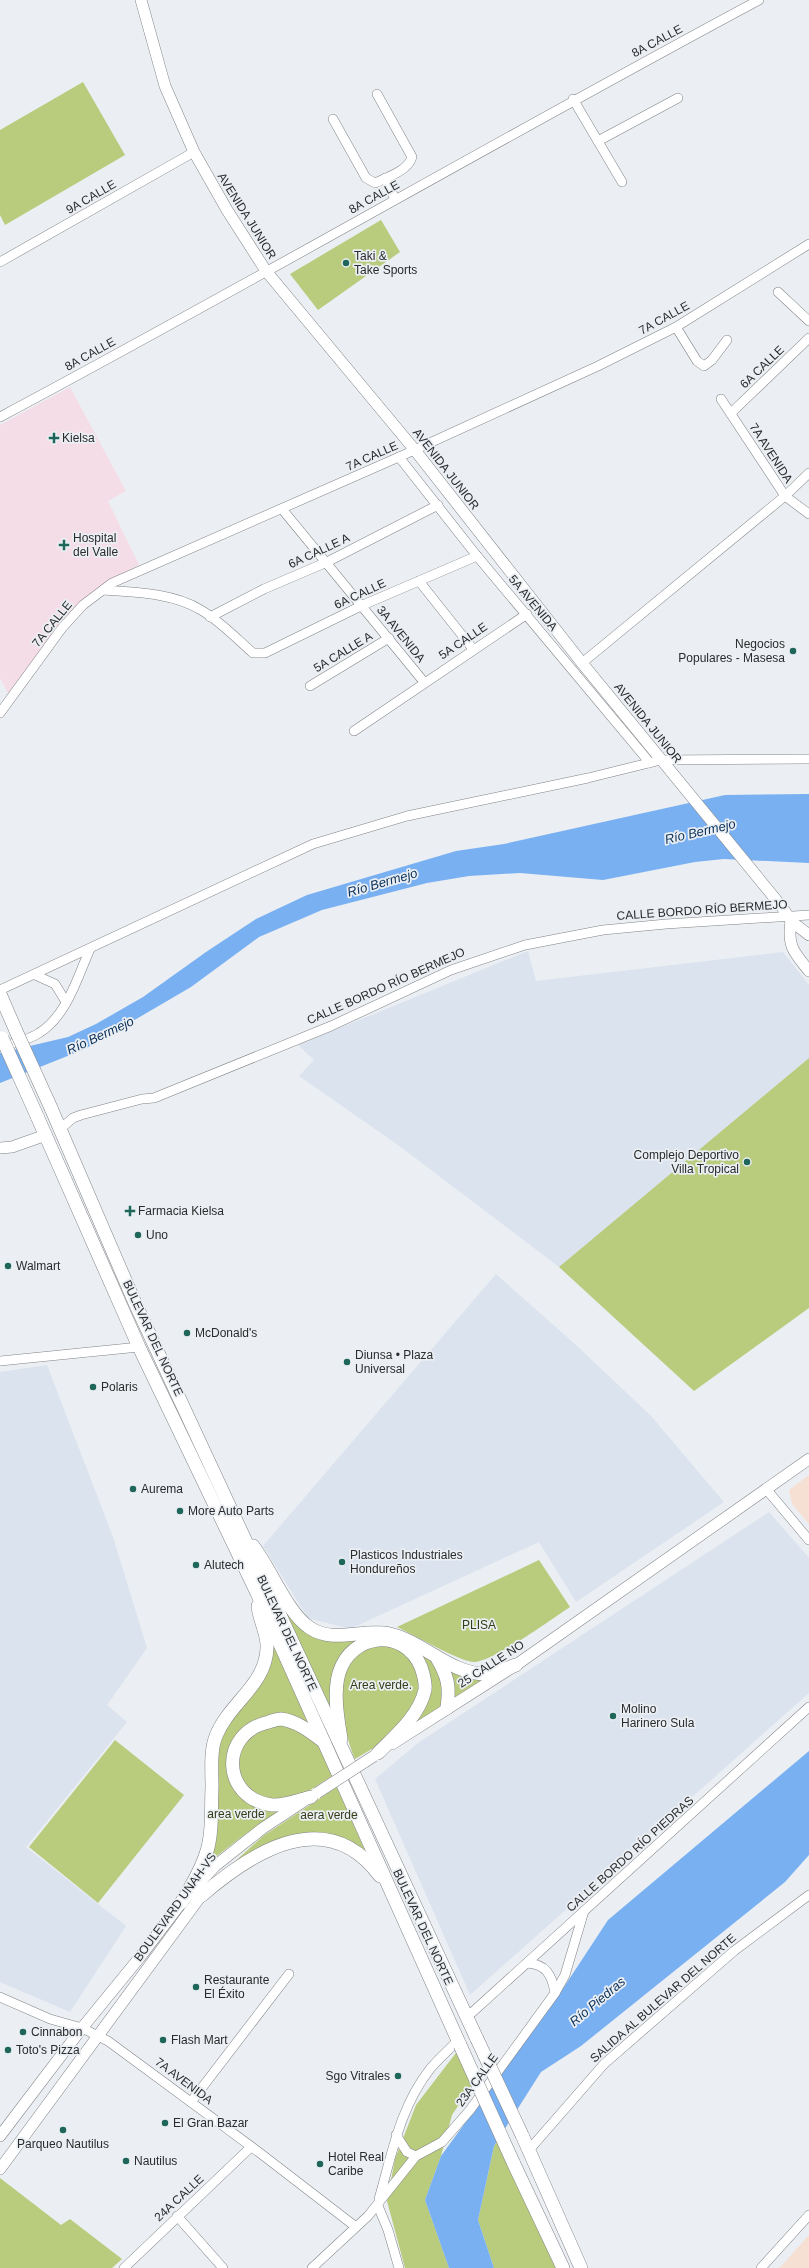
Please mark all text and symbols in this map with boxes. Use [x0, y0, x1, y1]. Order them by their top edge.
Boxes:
street label: 8A CALLE [629, 22, 685, 60]
street label: AVENIDA JUNIOR [215, 170, 279, 262]
street label: 9A CALLE [64, 177, 118, 217]
street label: 8A CALLE [346, 177, 402, 217]
place label: Taki & Take Sports [354, 249, 417, 277]
marker: Taki & Take Sports [341, 258, 351, 268]
street label: 7A CALLE [636, 298, 692, 338]
street label: 8A CALLE [62, 334, 118, 374]
street label: 6A CALLE [737, 343, 787, 391]
street label: 7A AVENIDA [746, 420, 796, 486]
street label: AVENIDA JUNIOR [410, 426, 482, 513]
place label: Kielsa [62, 431, 95, 445]
marker: Kielsa [49, 433, 59, 443]
street label: 7A CALLE [344, 438, 400, 474]
place label: Hospital del Valle [73, 531, 118, 559]
street label: 6A CALLE A [286, 531, 352, 571]
marker: Hospital del Valle [58, 539, 70, 551]
street label: 5A AVENIDA [506, 572, 560, 634]
street label: 6A CALLE [332, 576, 388, 612]
street label: 7A CALLE [29, 598, 75, 650]
street label: 3A AVENIDA [374, 603, 428, 665]
street label: 5A CALLE [436, 620, 490, 662]
street label: 5A CALLE A [311, 629, 375, 675]
place label: Negocios Populares - Masesa [678, 637, 785, 665]
marker: Negocios Populares - Masesa [788, 646, 798, 656]
street label: AVENIDA JUNIOR [611, 680, 685, 766]
water label: Río Bermejo [663, 816, 737, 847]
water label: Río Bermejo [345, 865, 419, 900]
street label: CALLE BORDO RÍO BERMEJO [616, 896, 788, 923]
street label: CALLE BORDO RÍO BERMEJO [304, 944, 467, 1027]
water label: Río Bermejo [64, 1013, 136, 1058]
place label: Complejo Deportivo Villa Tropical [634, 1148, 739, 1176]
marker: Complejo Deportivo Villa Tropical [742, 1157, 752, 1167]
place label: Farmacia Kielsa [138, 1204, 224, 1218]
marker: Farmacia Kielsa [125, 1206, 135, 1216]
place label: Uno [146, 1228, 168, 1242]
marker: Uno [133, 1230, 143, 1240]
place label: Walmart [16, 1259, 61, 1273]
marker: Walmart [3, 1261, 13, 1271]
street label: BULEVAR DEL NORTE [120, 1278, 186, 1398]
place label: McDonald's [195, 1326, 257, 1340]
marker: McDonald's [182, 1328, 192, 1338]
place label: Diunsa • Plaza Universal [355, 1348, 434, 1376]
marker: Diunsa • Plaza Universal [342, 1357, 352, 1367]
place label: Polaris [101, 1380, 138, 1394]
marker: Polaris [88, 1382, 98, 1392]
place label: Aurema [141, 1482, 183, 1496]
marker: Aurema [128, 1484, 138, 1494]
place label: More Auto Parts [188, 1504, 274, 1518]
marker: More Auto Parts [175, 1506, 185, 1516]
place label: Plasticos Industriales Hondureños [350, 1548, 463, 1576]
marker: Plasticos Industriales Hondureños [337, 1557, 347, 1567]
place label: Alutech [204, 1558, 244, 1572]
marker: Alutech [191, 1560, 201, 1570]
street label: BULEVAR DEL NORTE [254, 1573, 320, 1693]
park label: PLISA [462, 1618, 496, 1632]
street label: 25 CALLE NO [455, 1637, 527, 1691]
park label: Area verde. [350, 1678, 412, 1692]
place label: Molino Harinero Sula [621, 1702, 695, 1730]
marker: Molino Harinero Sula [608, 1711, 618, 1721]
street label: CALLE BORDO RÍO PIEDRAS [563, 1793, 696, 1915]
park label: area verde [207, 1807, 265, 1821]
park label: aera verde [300, 1808, 358, 1822]
street label: BOULEVARD UNAH-VS [131, 1850, 219, 1964]
street label: BULEVAR DEL NORTE [390, 1867, 456, 1987]
street label: SALIDA AL BULEVAR DEL NORTE [587, 1931, 739, 2065]
place label: Restaurante El Éxito [204, 1973, 270, 2001]
water label: Río Piedras [566, 1973, 629, 2029]
marker: Restaurante El Éxito [191, 1982, 201, 1992]
place label: Cinnabon [31, 2025, 82, 2039]
marker: Cinnabon [18, 2027, 28, 2037]
place label: Flash Mart [171, 2033, 228, 2047]
marker: Flash Mart [158, 2035, 168, 2045]
place label: Toto's Pizza [16, 2043, 80, 2057]
marker: Toto's Pizza [3, 2045, 13, 2055]
street label: 23A CALLE [453, 2051, 501, 2109]
street label: 7A AVENIDA [152, 2055, 216, 2107]
place label: Sgo Vitrales [326, 2069, 390, 2083]
marker: Sgo Vitrales [393, 2071, 403, 2081]
place label: El Gran Bazar [173, 2116, 248, 2130]
marker: El Gran Bazar [160, 2118, 170, 2128]
marker: Parqueo Nautilus [58, 2125, 68, 2135]
place label: Parqueo Nautilus [17, 2137, 109, 2151]
place label: Hotel Real Caribe [328, 2150, 384, 2178]
place label: Nautilus [134, 2154, 177, 2168]
marker: Nautilus [121, 2156, 131, 2166]
marker: Hotel Real Caribe [315, 2159, 325, 2169]
street label: 24A CALLE [152, 2172, 206, 2224]

